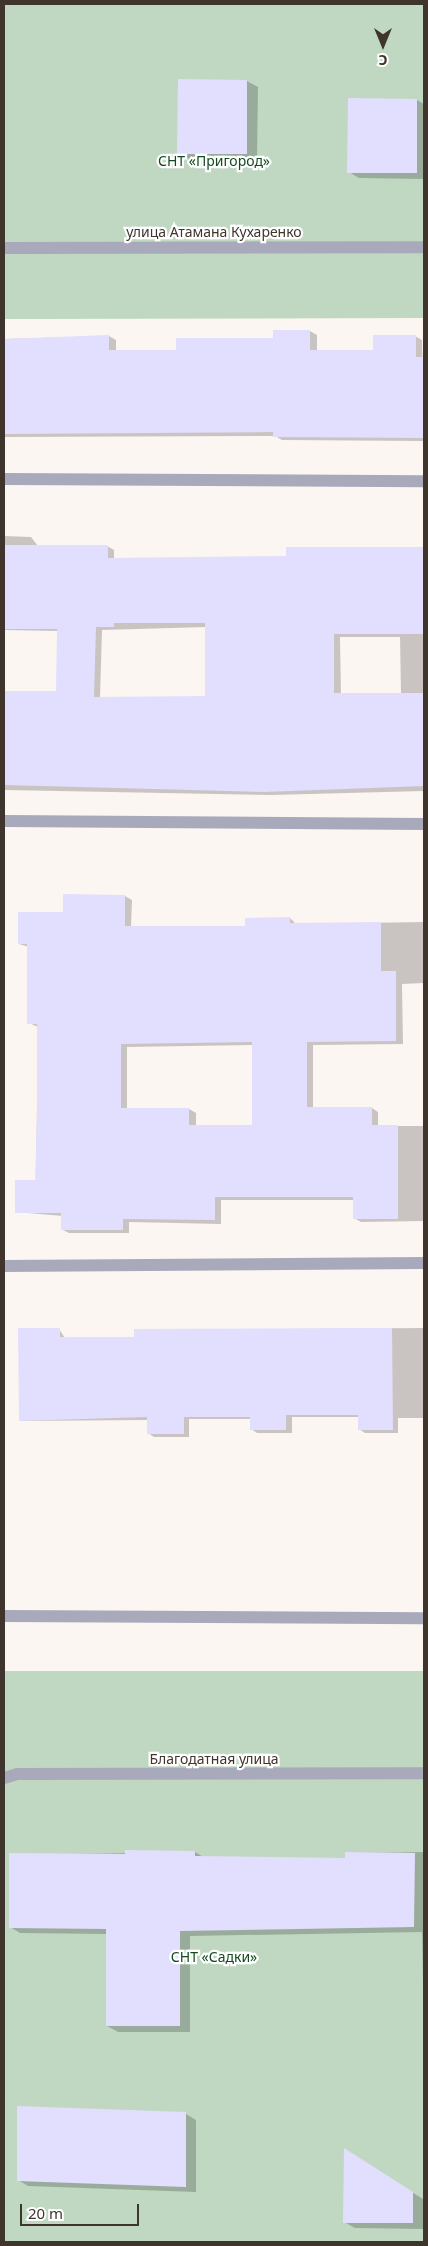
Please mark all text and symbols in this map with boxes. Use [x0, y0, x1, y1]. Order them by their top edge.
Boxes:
north arrow [358, 20, 408, 70]
text: С [378, 51, 388, 70]
park label: СНТ «Пригород» [158, 153, 270, 169]
street label: улица Атамана Кухаренко [126, 224, 302, 240]
street label: Благодатная улица [149, 1751, 279, 1767]
park label: СНТ «Садки» [171, 1949, 257, 1965]
scale bar [22, 2194, 141, 2226]
text: 20 m [28, 2203, 63, 2223]

